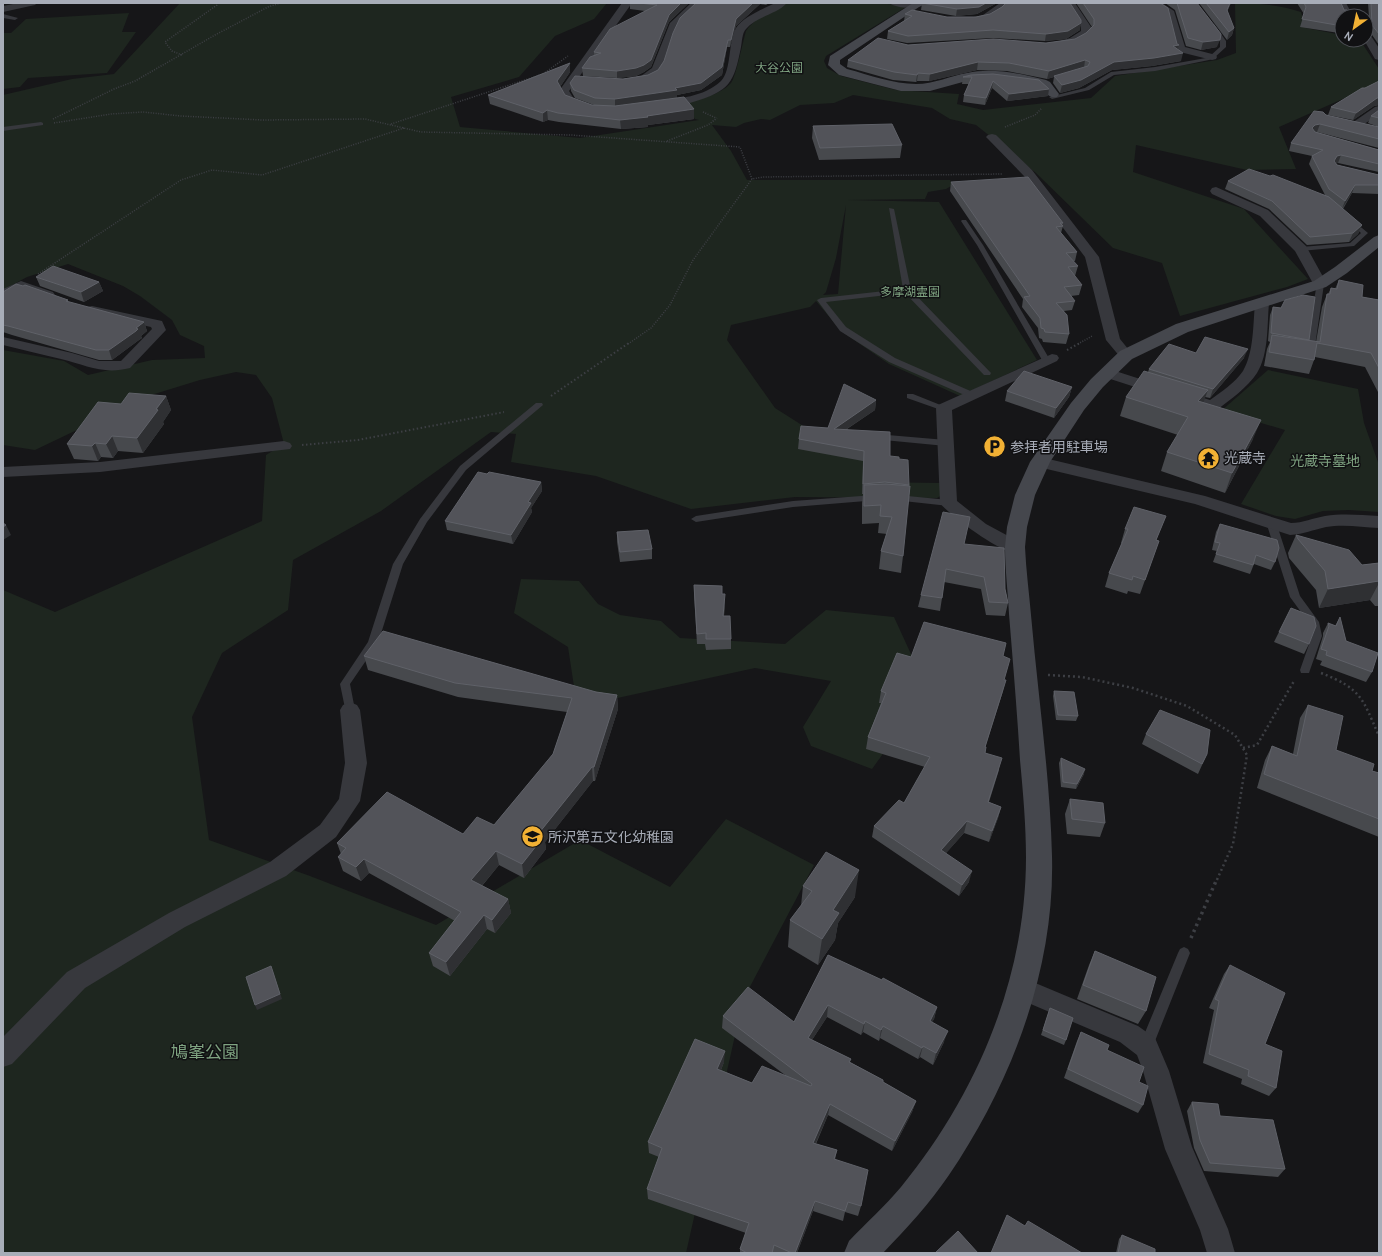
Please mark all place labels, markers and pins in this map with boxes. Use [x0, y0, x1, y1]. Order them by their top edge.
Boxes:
parking icon: 参拝者用駐車場 [981, 434, 1007, 460]
place label: 参拝者用駐車場 [1010, 438, 1108, 456]
temple icon: 光蔵寺 [1196, 445, 1222, 471]
place label: 光蔵寺 [1224, 449, 1266, 467]
school or university icon: 所沢第五文化幼稚園 [519, 824, 545, 850]
place label: 所沢第五文化幼稚園 [548, 828, 674, 846]

